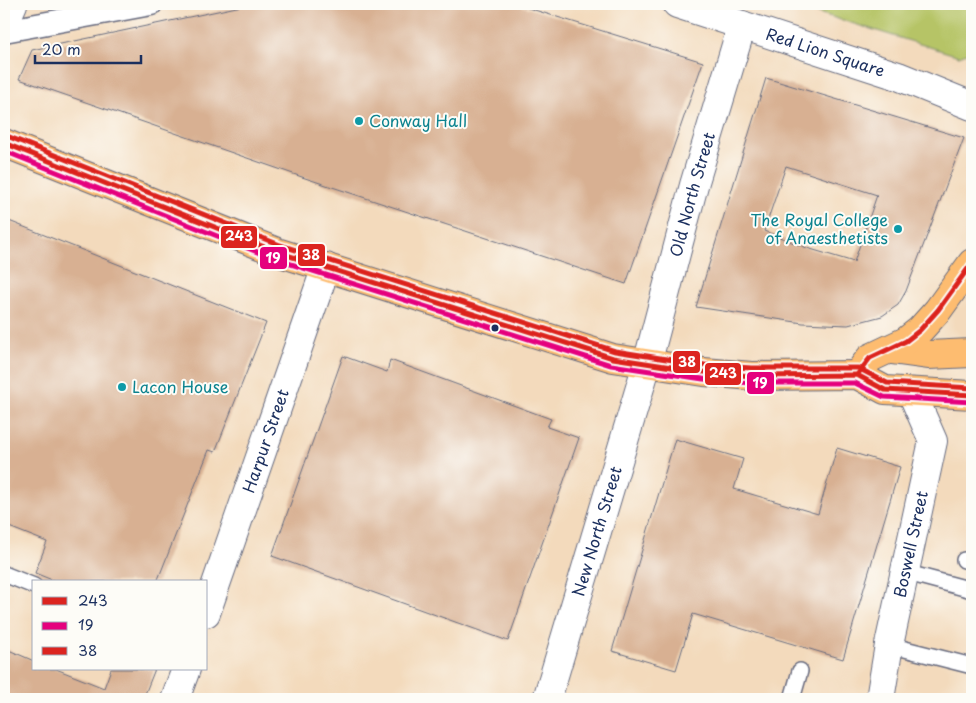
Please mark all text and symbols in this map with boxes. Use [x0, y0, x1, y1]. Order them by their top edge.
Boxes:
street label: Red Lion Square [763, 21, 888, 82]
scale bar [35, 32, 141, 64]
text: 20 m [42, 37, 81, 60]
place label: Conway Hall [369, 108, 467, 132]
marker: Conway Hall [353, 115, 365, 127]
street label: Old North Street [663, 129, 720, 259]
place label: The Royal College of Anaesthetists [751, 207, 888, 249]
marker: The Royal College of Anaesthetists [892, 223, 904, 235]
line badge: 243 [220, 225, 258, 249]
text: 243 [225, 225, 253, 246]
line badge: 38 [297, 243, 326, 267]
text: 38 [302, 244, 320, 265]
line badge: 19 [259, 246, 288, 270]
text: 19 [265, 247, 281, 268]
unlabelled marker [490, 323, 500, 333]
line badge: 38 [672, 350, 701, 374]
text: 38 [678, 351, 696, 372]
line badge: 243 [704, 362, 742, 386]
text: 243 [709, 362, 737, 383]
line badge: 19 [746, 371, 775, 395]
text: 19 [752, 372, 768, 393]
place label: Lacon House [132, 374, 229, 398]
marker: Lacon House [116, 381, 128, 393]
street label: Harpur Street [236, 385, 294, 496]
street label: New North Street [565, 463, 627, 599]
street label: Boswell Street [887, 488, 933, 599]
legend [32, 580, 208, 670]
text: 243 [78, 588, 108, 611]
text: 19 [78, 612, 94, 635]
text: 38 [78, 638, 97, 661]

